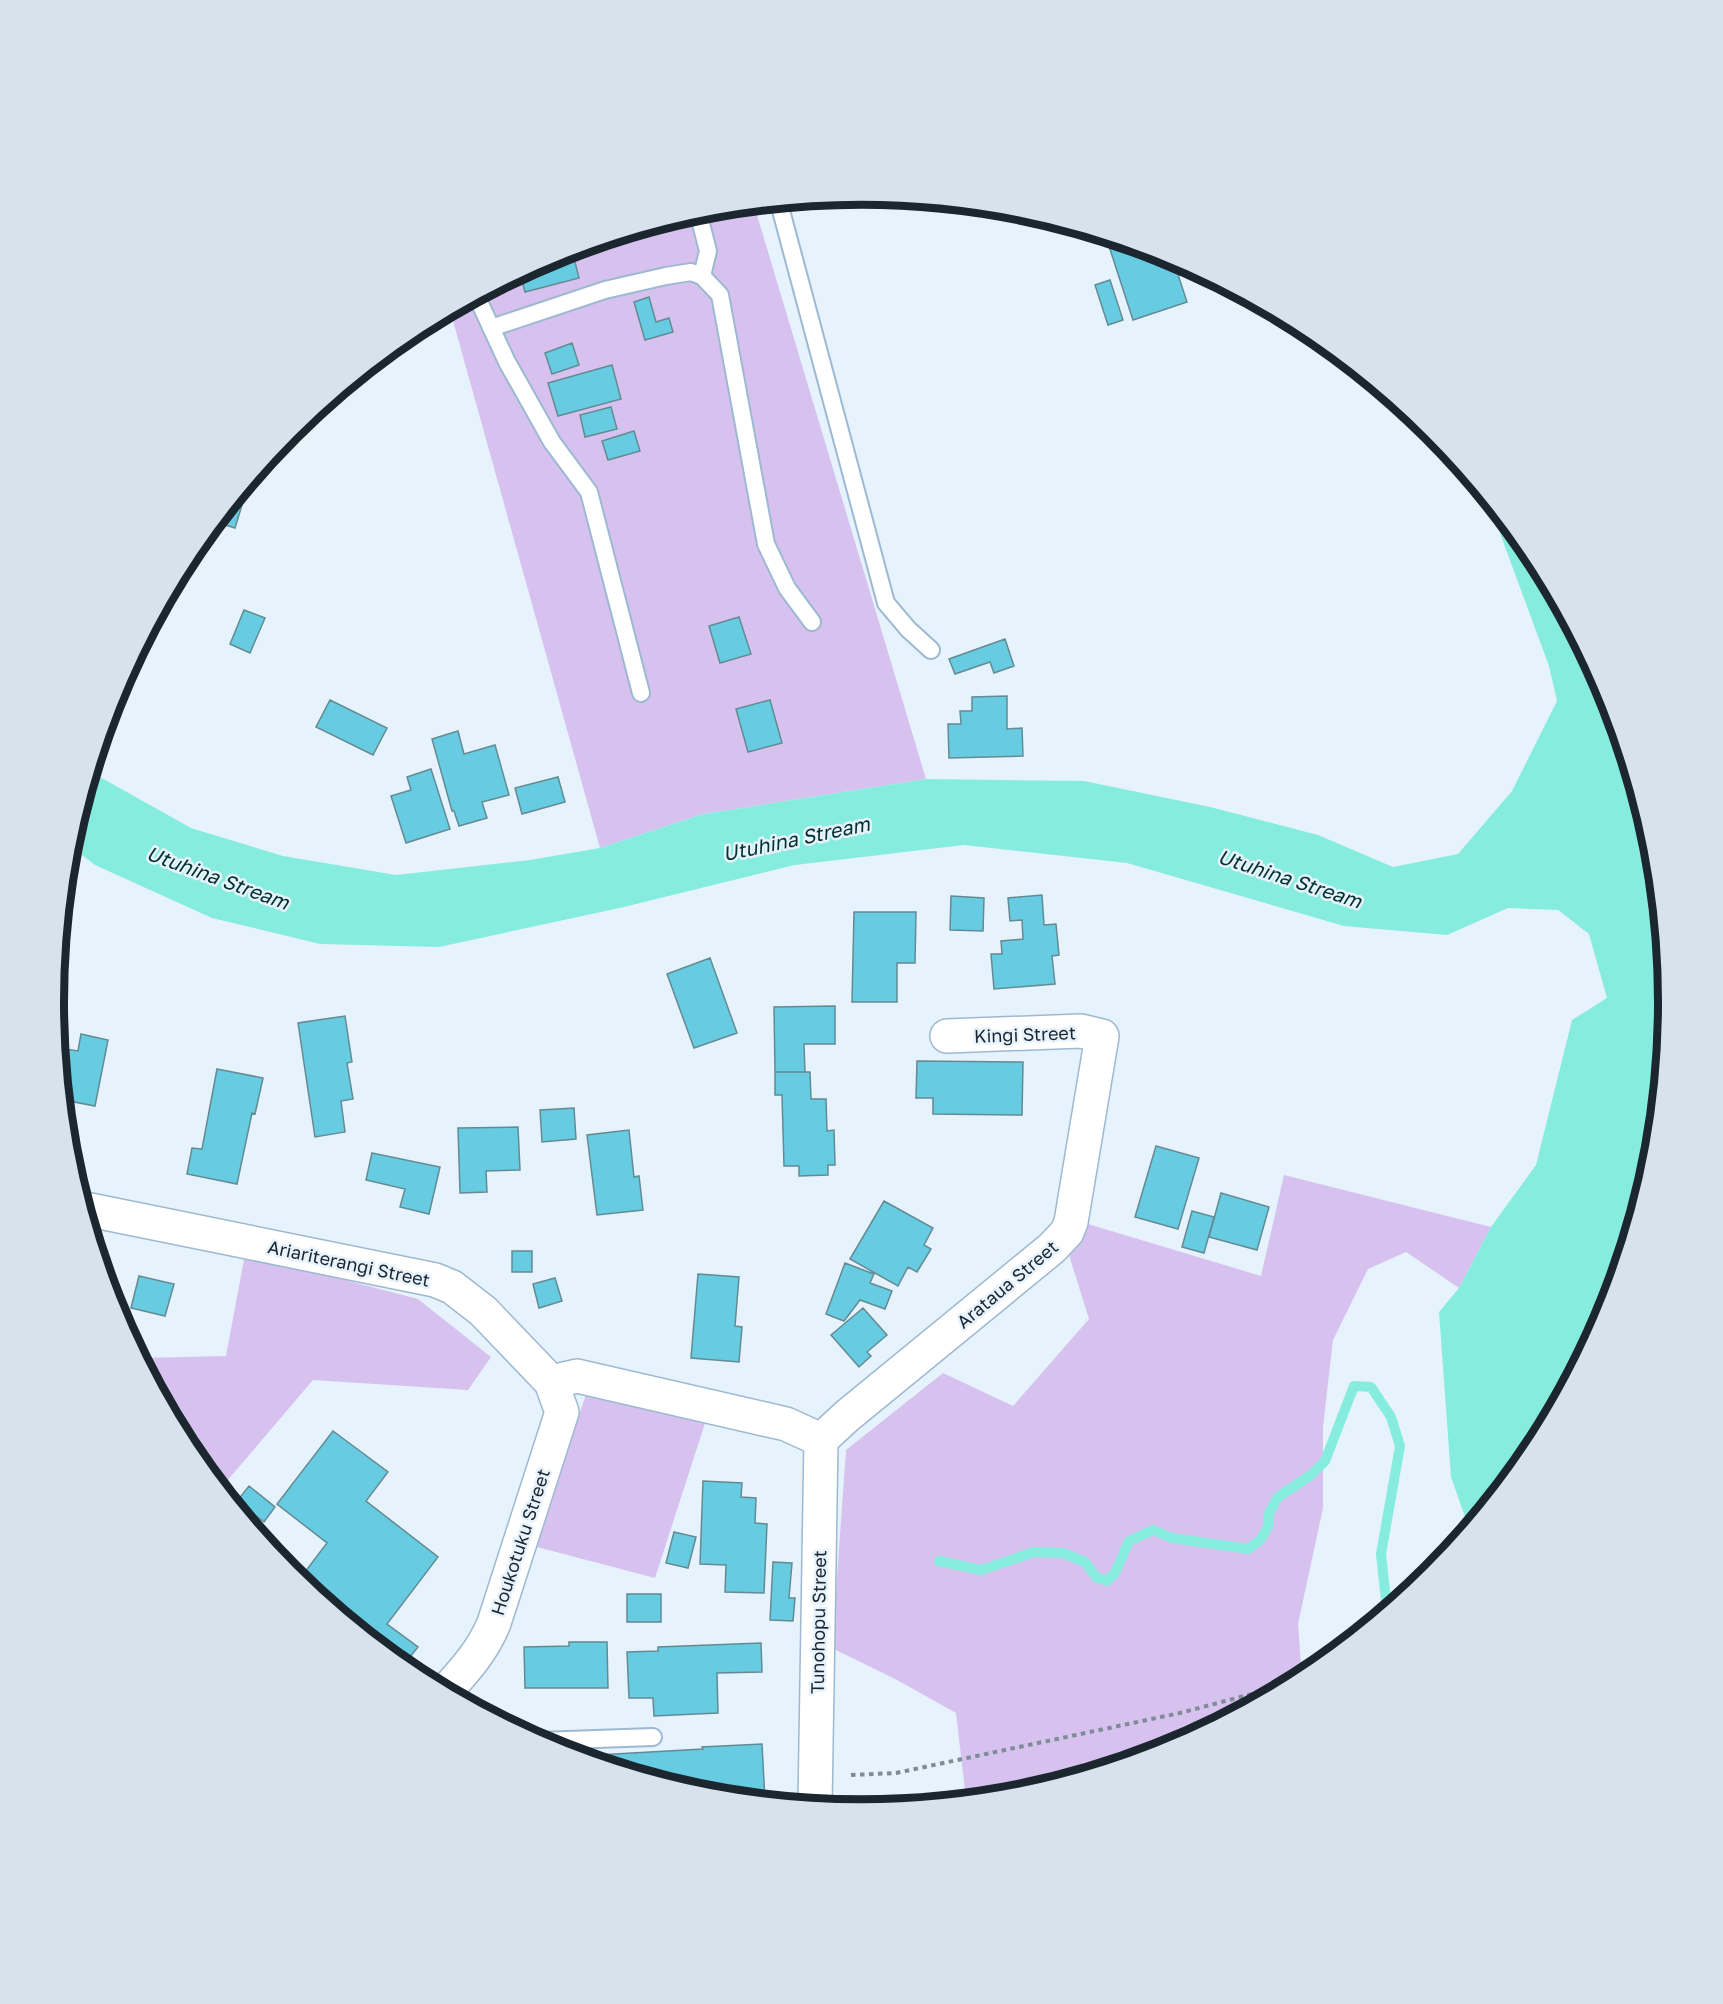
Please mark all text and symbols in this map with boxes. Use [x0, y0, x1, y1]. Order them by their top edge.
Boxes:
water label: Utuhina Stream [720, 810, 873, 865]
water label: Utuhina Stream [144, 840, 294, 914]
water label: Utuhina Stream [1215, 843, 1366, 913]
street label: Kingi Street [974, 1021, 1076, 1047]
street label: Ariariterangi Street [266, 1235, 432, 1291]
street label: Arataua Street [952, 1235, 1062, 1333]
street label: Houkotuku Street [486, 1466, 554, 1618]
street label: Tunohopu Street [806, 1550, 830, 1694]

